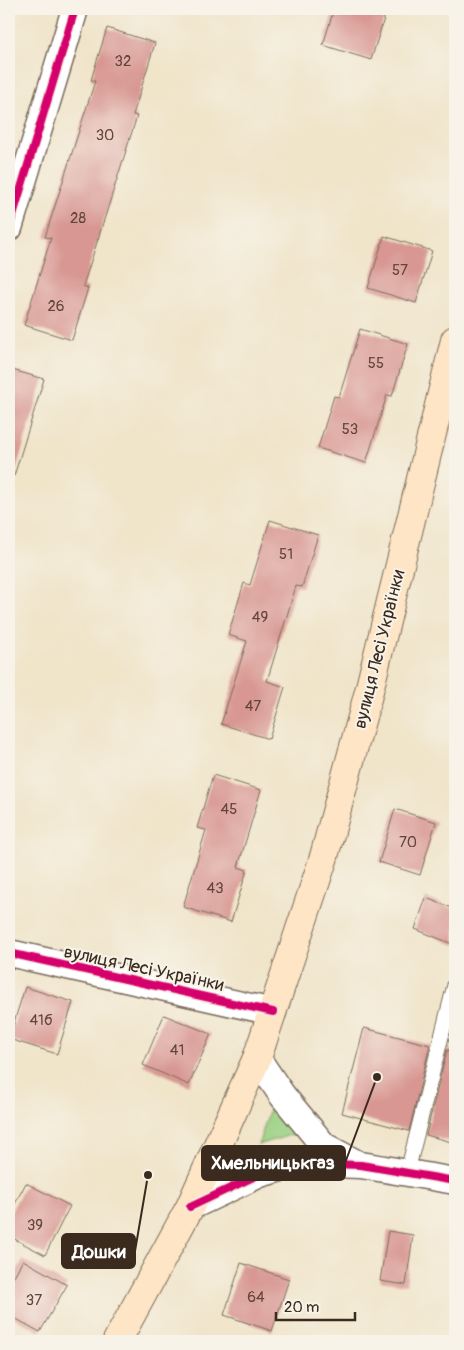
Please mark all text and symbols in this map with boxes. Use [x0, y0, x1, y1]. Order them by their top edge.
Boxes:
house number: 32 [115, 52, 131, 71]
house number: 30 [96, 126, 114, 145]
house number: 28 [70, 209, 86, 228]
house number: 57 [392, 261, 408, 280]
house number: 26 [47, 297, 65, 316]
house number: 55 [368, 354, 384, 373]
house number: 53 [342, 420, 358, 439]
house number: 51 [279, 545, 293, 564]
street label: вулиця Лесі Українки [349, 567, 410, 731]
house number: 49 [252, 608, 268, 627]
house number: 47 [245, 697, 261, 716]
house number: 45 [221, 800, 237, 819]
house number: 70 [399, 833, 417, 852]
house number: 43 [206, 879, 224, 898]
street label: вулиця Лесі Українки [62, 940, 226, 997]
house number: 41б [29, 1011, 53, 1030]
house number: 41 [170, 1041, 184, 1060]
callout: Хмельницькгаз [202, 1146, 345, 1180]
text: Хмельницькгаз [211, 1151, 335, 1175]
house number: 39 [27, 1216, 43, 1235]
callout: Дошки [62, 1234, 135, 1268]
text: Дошки [71, 1240, 126, 1264]
house number: 64 [247, 1288, 265, 1307]
scale bar [276, 1290, 355, 1322]
house number: 37 [26, 1291, 42, 1310]
text: 20 m [284, 1298, 319, 1317]

